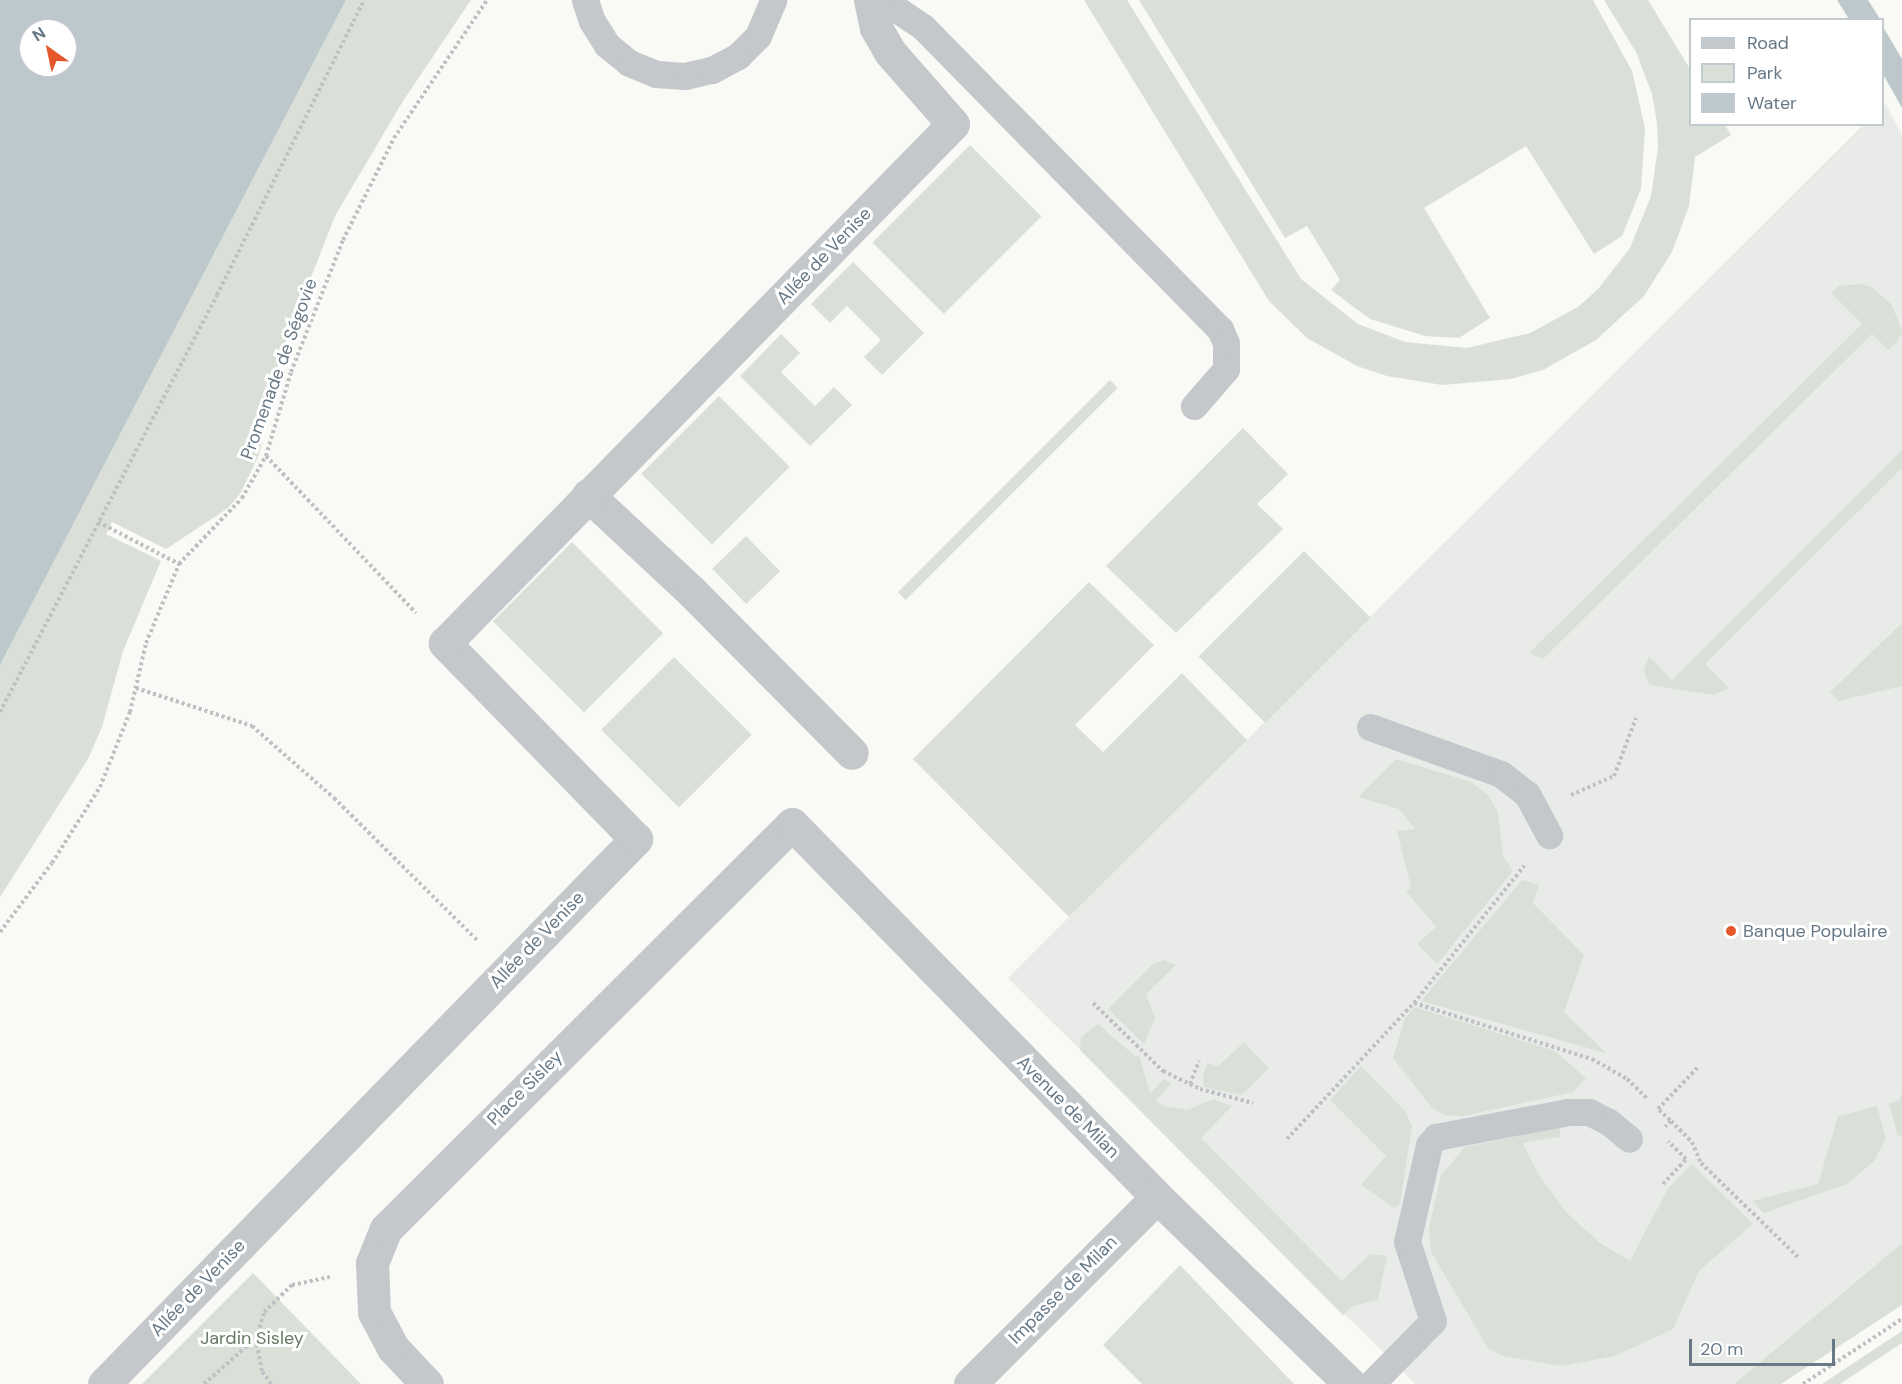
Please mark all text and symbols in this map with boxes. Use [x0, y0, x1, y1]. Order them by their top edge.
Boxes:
north arrow [18, 18, 78, 78]
legend [1689, 18, 1884, 126]
text: N [28, 22, 50, 46]
text: Road [1747, 31, 1789, 55]
text: Park [1747, 61, 1783, 85]
text: Water [1747, 91, 1797, 115]
street label: Allée de Venise [772, 203, 876, 309]
street label: Promenade de Ségovie [236, 276, 322, 462]
street label: Allée de Venise [485, 887, 589, 993]
place label: Banque Populaire [1743, 920, 1887, 942]
marker: Banque Populaire [1724, 924, 1738, 938]
street label: Place Sisley [483, 1046, 567, 1130]
street label: Avenue de Milan [1012, 1051, 1124, 1163]
street label: Impasse de Milan [1004, 1231, 1122, 1349]
street label: Allée de Venise [146, 1235, 250, 1341]
park label: Jardin Sisley [200, 1327, 304, 1349]
scale bar [1692, 1327, 1838, 1365]
text: 20 m [1700, 1337, 1743, 1361]

